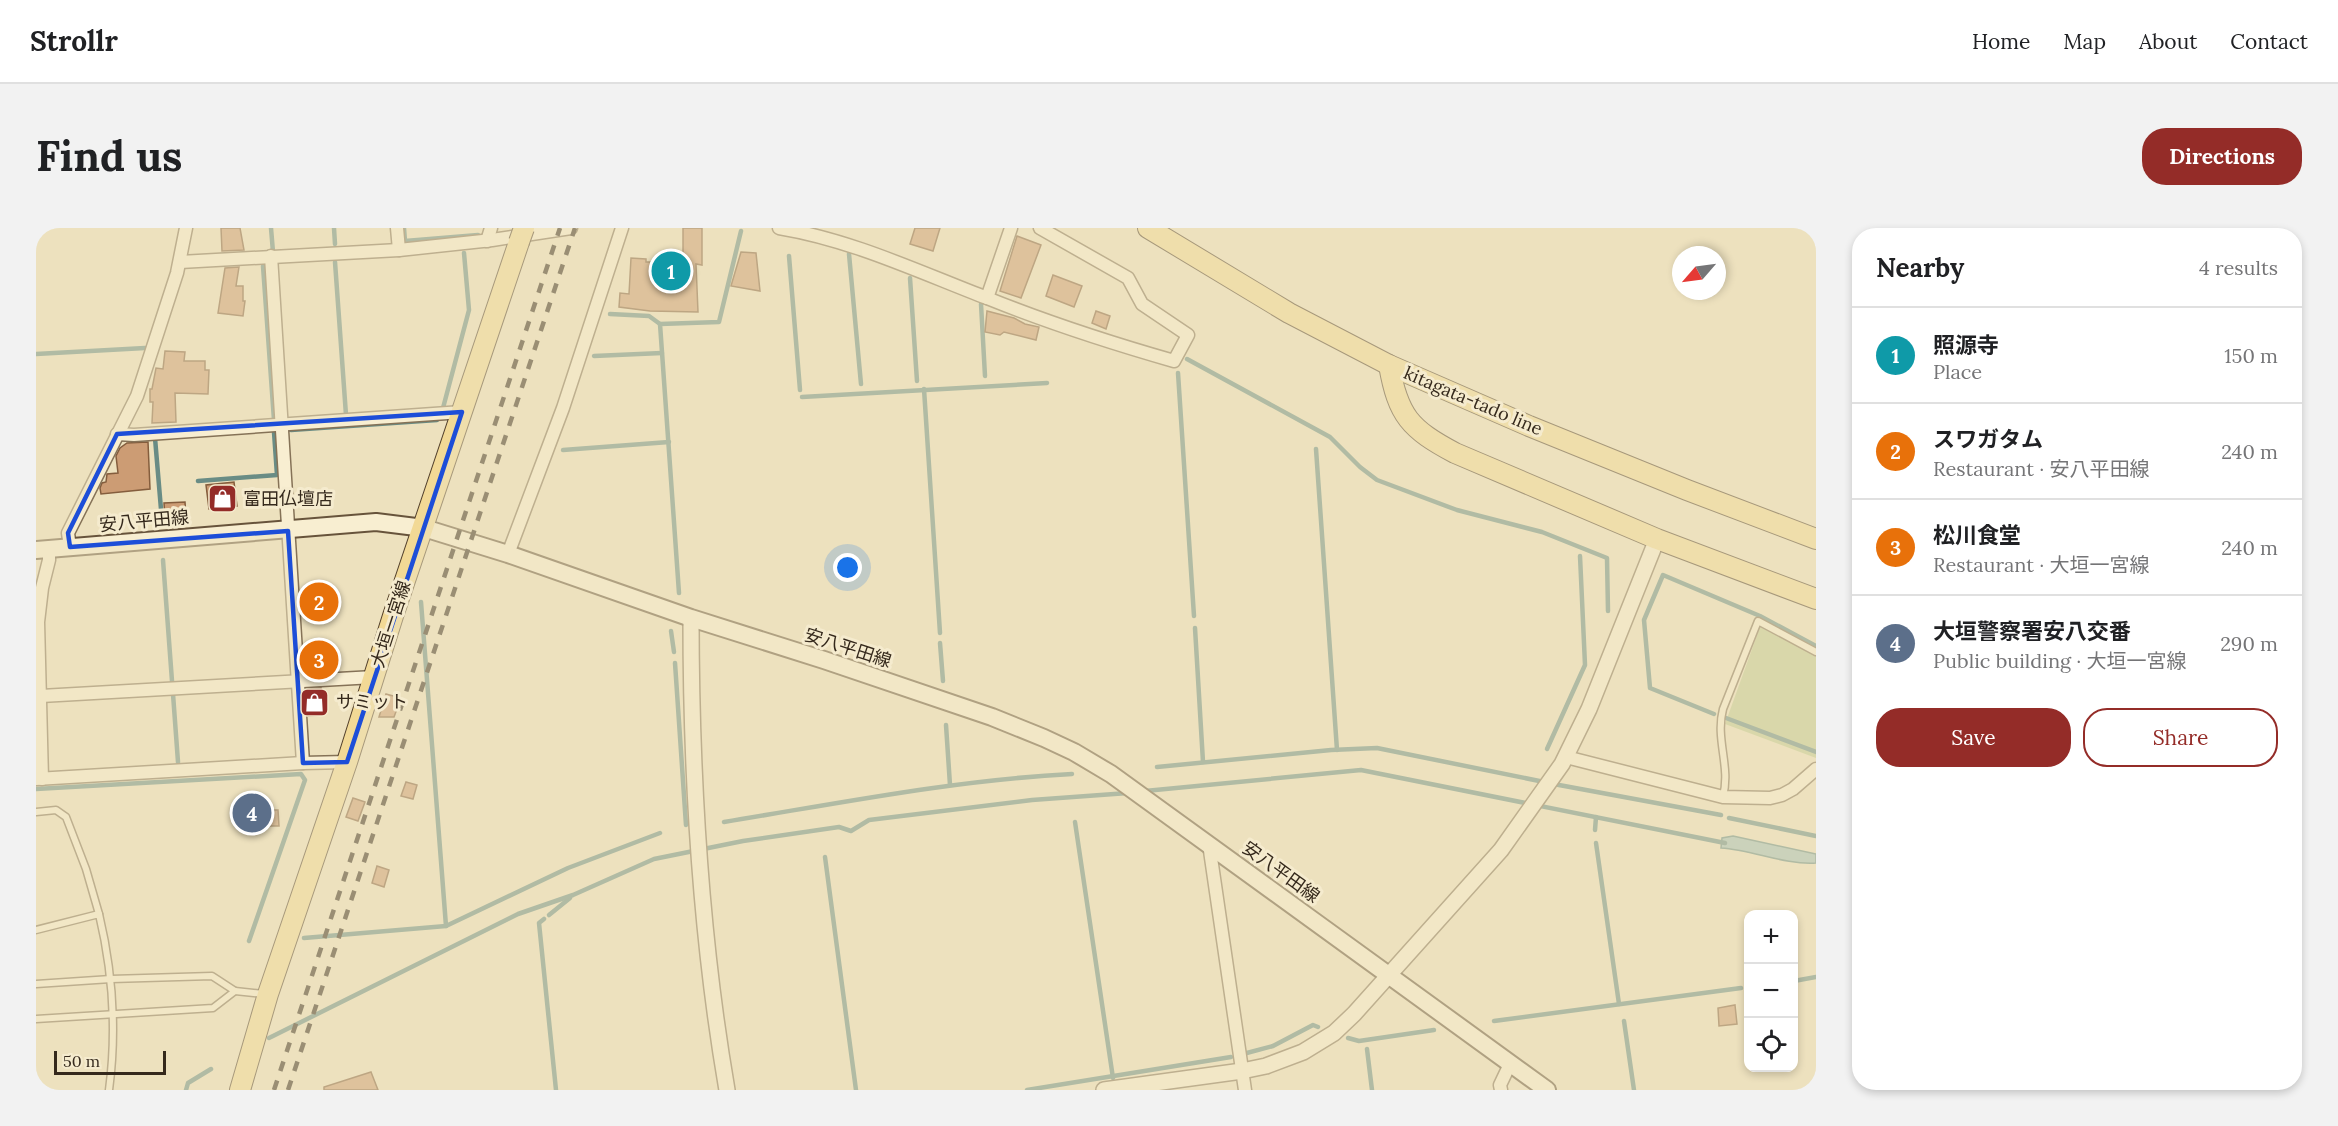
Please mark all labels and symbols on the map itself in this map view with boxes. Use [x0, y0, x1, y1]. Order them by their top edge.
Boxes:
north arrow [1672, 246, 1726, 300]
pin: 1 [652, 248, 690, 294]
street label: kitagata-tado line [1400, 361, 1546, 440]
shop icon: 富田仏壇店 [206, 483, 238, 515]
place label: 富田仏壇店 [243, 487, 333, 510]
street label: 安八平田線 [98, 505, 190, 536]
your location [833, 553, 862, 582]
street label: 大垣一宮線 [366, 577, 415, 670]
pin: 2 [300, 580, 338, 625]
street label: 安八平田線 [802, 623, 895, 672]
pin: 3 [300, 638, 338, 682]
shop icon: サミット [299, 686, 331, 718]
place label: サミット [336, 690, 408, 713]
pin: 4 [232, 790, 272, 836]
street label: 安八平田線 [1238, 836, 1324, 907]
scale bar [54, 1048, 166, 1076]

